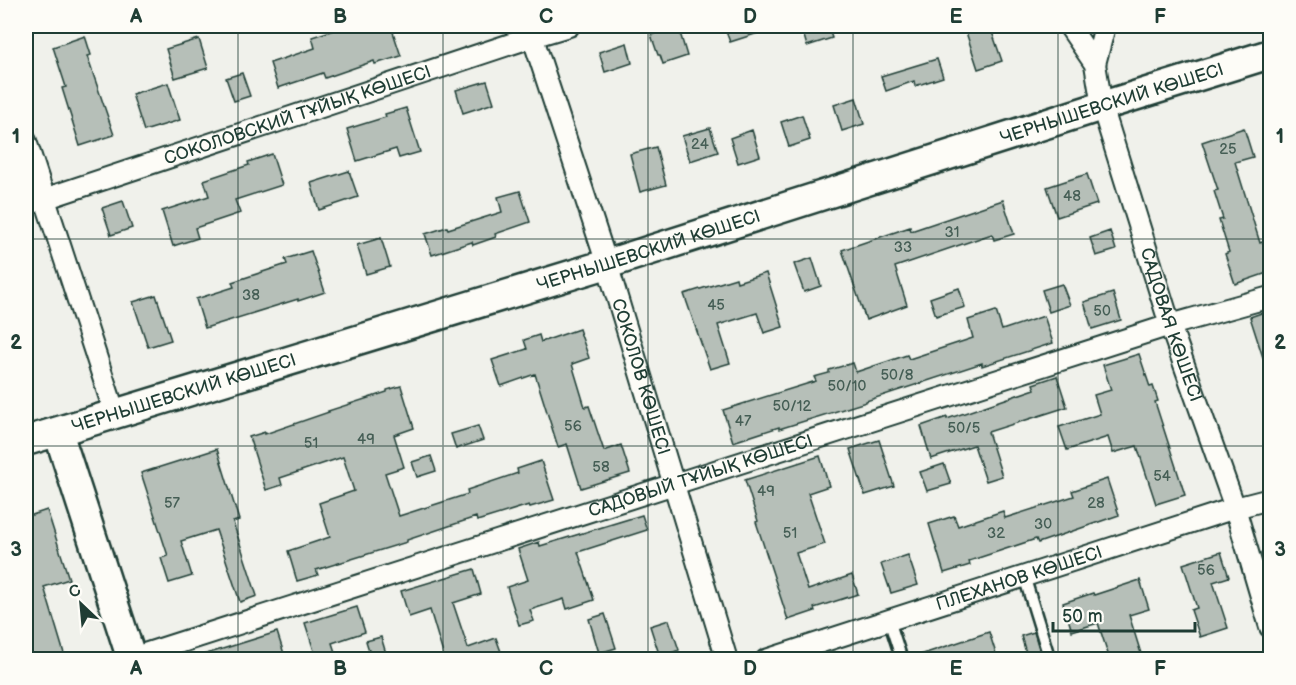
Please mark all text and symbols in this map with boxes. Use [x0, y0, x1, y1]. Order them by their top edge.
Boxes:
text: A [129, 5, 143, 29]
text: B [333, 5, 347, 29]
text: C [539, 5, 553, 29]
text: D [743, 5, 757, 29]
text: E [950, 5, 963, 29]
text: F [1154, 5, 1166, 29]
street label: ЧЕРНЫШЕВСКИЙ КӨШЕСІ [998, 59, 1226, 149]
street label: СОКОЛОВСКИЙ ТҰЙЫҚ КӨШЕСІ [161, 61, 434, 169]
text: 1 [12, 125, 20, 149]
text: 1 [1276, 125, 1284, 149]
house number: 24 [691, 135, 709, 154]
house number: 25 [1219, 140, 1237, 159]
house number: 48 [1063, 187, 1081, 206]
street label: ЧЕРНЫШЕВСКИЙ КӨШЕСІ [534, 206, 763, 296]
house number: 31 [944, 223, 960, 242]
house number: 33 [894, 238, 912, 257]
street label: САДОВАЯ КӨШЕСІ [1136, 245, 1206, 405]
house number: 38 [242, 286, 260, 305]
street label: СОКОЛОВ КӨШЕСІ [607, 296, 674, 457]
house number: 45 [707, 296, 725, 315]
house number: 50 [1093, 302, 1111, 321]
text: 2 [10, 331, 22, 355]
text: 2 [1274, 331, 1286, 355]
street label: ЧЕРНЫШЕВСКИЙ КӨШЕСІ [69, 349, 298, 437]
house number: 50/8 [881, 366, 914, 385]
house number: 50/10 [828, 377, 867, 396]
house number: 50/12 [773, 397, 812, 416]
house number: 47 [735, 412, 752, 431]
house number: 56 [564, 417, 582, 436]
house number: 50/5 [948, 419, 980, 438]
house number: 49 [357, 430, 375, 449]
street label: САДОВЫЙ ТҰЙЫҚ КӨШЕСІ [586, 430, 815, 522]
house number: 51 [304, 434, 318, 453]
house number: 58 [592, 458, 610, 477]
house number: 54 [1153, 467, 1171, 486]
house number: 49 [757, 482, 775, 501]
house number: 57 [164, 494, 181, 513]
house number: 28 [1087, 494, 1105, 513]
house number: 30 [1034, 515, 1052, 534]
house number: 51 [783, 524, 797, 543]
house number: 32 [987, 524, 1005, 543]
text: 3 [10, 538, 22, 562]
text: 3 [1274, 538, 1286, 562]
street label: ПЛЕХАНОВ КӨШЕСІ [933, 542, 1105, 615]
house number: 56 [1197, 561, 1215, 580]
north arrow [51, 574, 111, 634]
text: С [66, 581, 84, 603]
scale bar [1053, 595, 1196, 633]
text: 50 m [1062, 606, 1103, 627]
text: A [129, 657, 143, 681]
text: B [333, 657, 347, 681]
text: C [539, 657, 553, 681]
text: D [743, 657, 757, 681]
text: E [950, 657, 963, 681]
text: F [1154, 657, 1166, 681]

